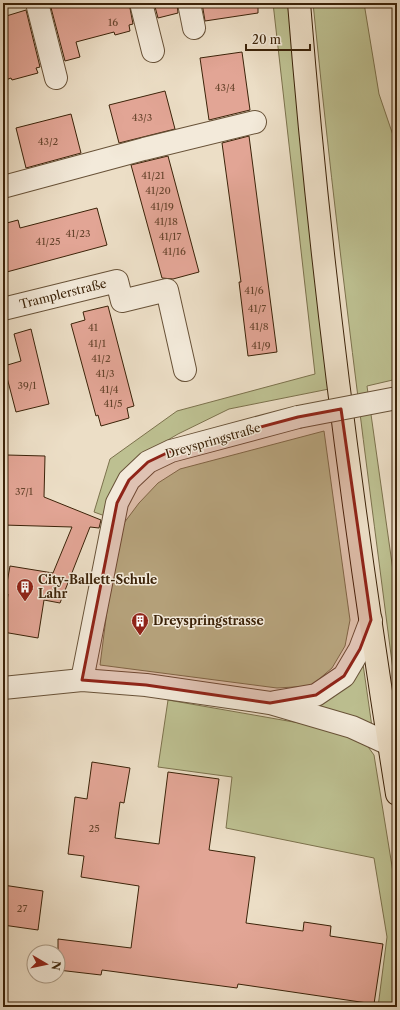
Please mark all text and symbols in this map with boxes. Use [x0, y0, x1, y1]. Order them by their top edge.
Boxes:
house number: 16 [108, 16, 118, 29]
scale bar [246, 26, 310, 52]
text: 20 m [252, 32, 281, 47]
house number: 43/4 [215, 81, 235, 94]
house number: 43/3 [132, 111, 152, 124]
house number: 43/2 [38, 135, 59, 148]
house number: 41/21 [141, 169, 166, 182]
house number: 41/20 [145, 184, 171, 197]
house number: 41/19 [150, 200, 174, 213]
house number: 41/18 [154, 215, 178, 228]
house number: 41/23 [66, 227, 90, 240]
house number: 41/17 [159, 230, 181, 243]
house number: 41/25 [36, 235, 60, 248]
house number: 41/16 [162, 245, 186, 258]
street label: Tramplerstraße [18, 275, 108, 312]
house number: 41/6 [244, 284, 264, 297]
house number: 41/7 [248, 302, 266, 315]
house number: 41/8 [249, 320, 269, 333]
house number: 41 [88, 321, 99, 334]
house number: 41/1 [88, 337, 107, 350]
house number: 41/9 [251, 339, 271, 352]
house number: 41/2 [91, 352, 111, 365]
house number: 41/3 [95, 367, 115, 380]
house number: 39/1 [18, 379, 37, 392]
house number: 41/4 [99, 383, 119, 396]
house number: 41/5 [104, 397, 122, 410]
street label: Dreyspringstraße [163, 420, 263, 461]
house number: 37/1 [15, 485, 34, 498]
place label: City-Ballett-Schule Lahr [38, 572, 157, 601]
building icon: City-Ballett-Schule Lahr [15, 577, 35, 602]
building icon: Dreyspringstrasse [130, 611, 150, 636]
place label: Dreyspringstrasse [153, 613, 264, 628]
house number: 25 [88, 822, 100, 835]
house number: 27 [17, 902, 27, 915]
north arrow [26, 944, 66, 984]
text: N [48, 960, 64, 972]

